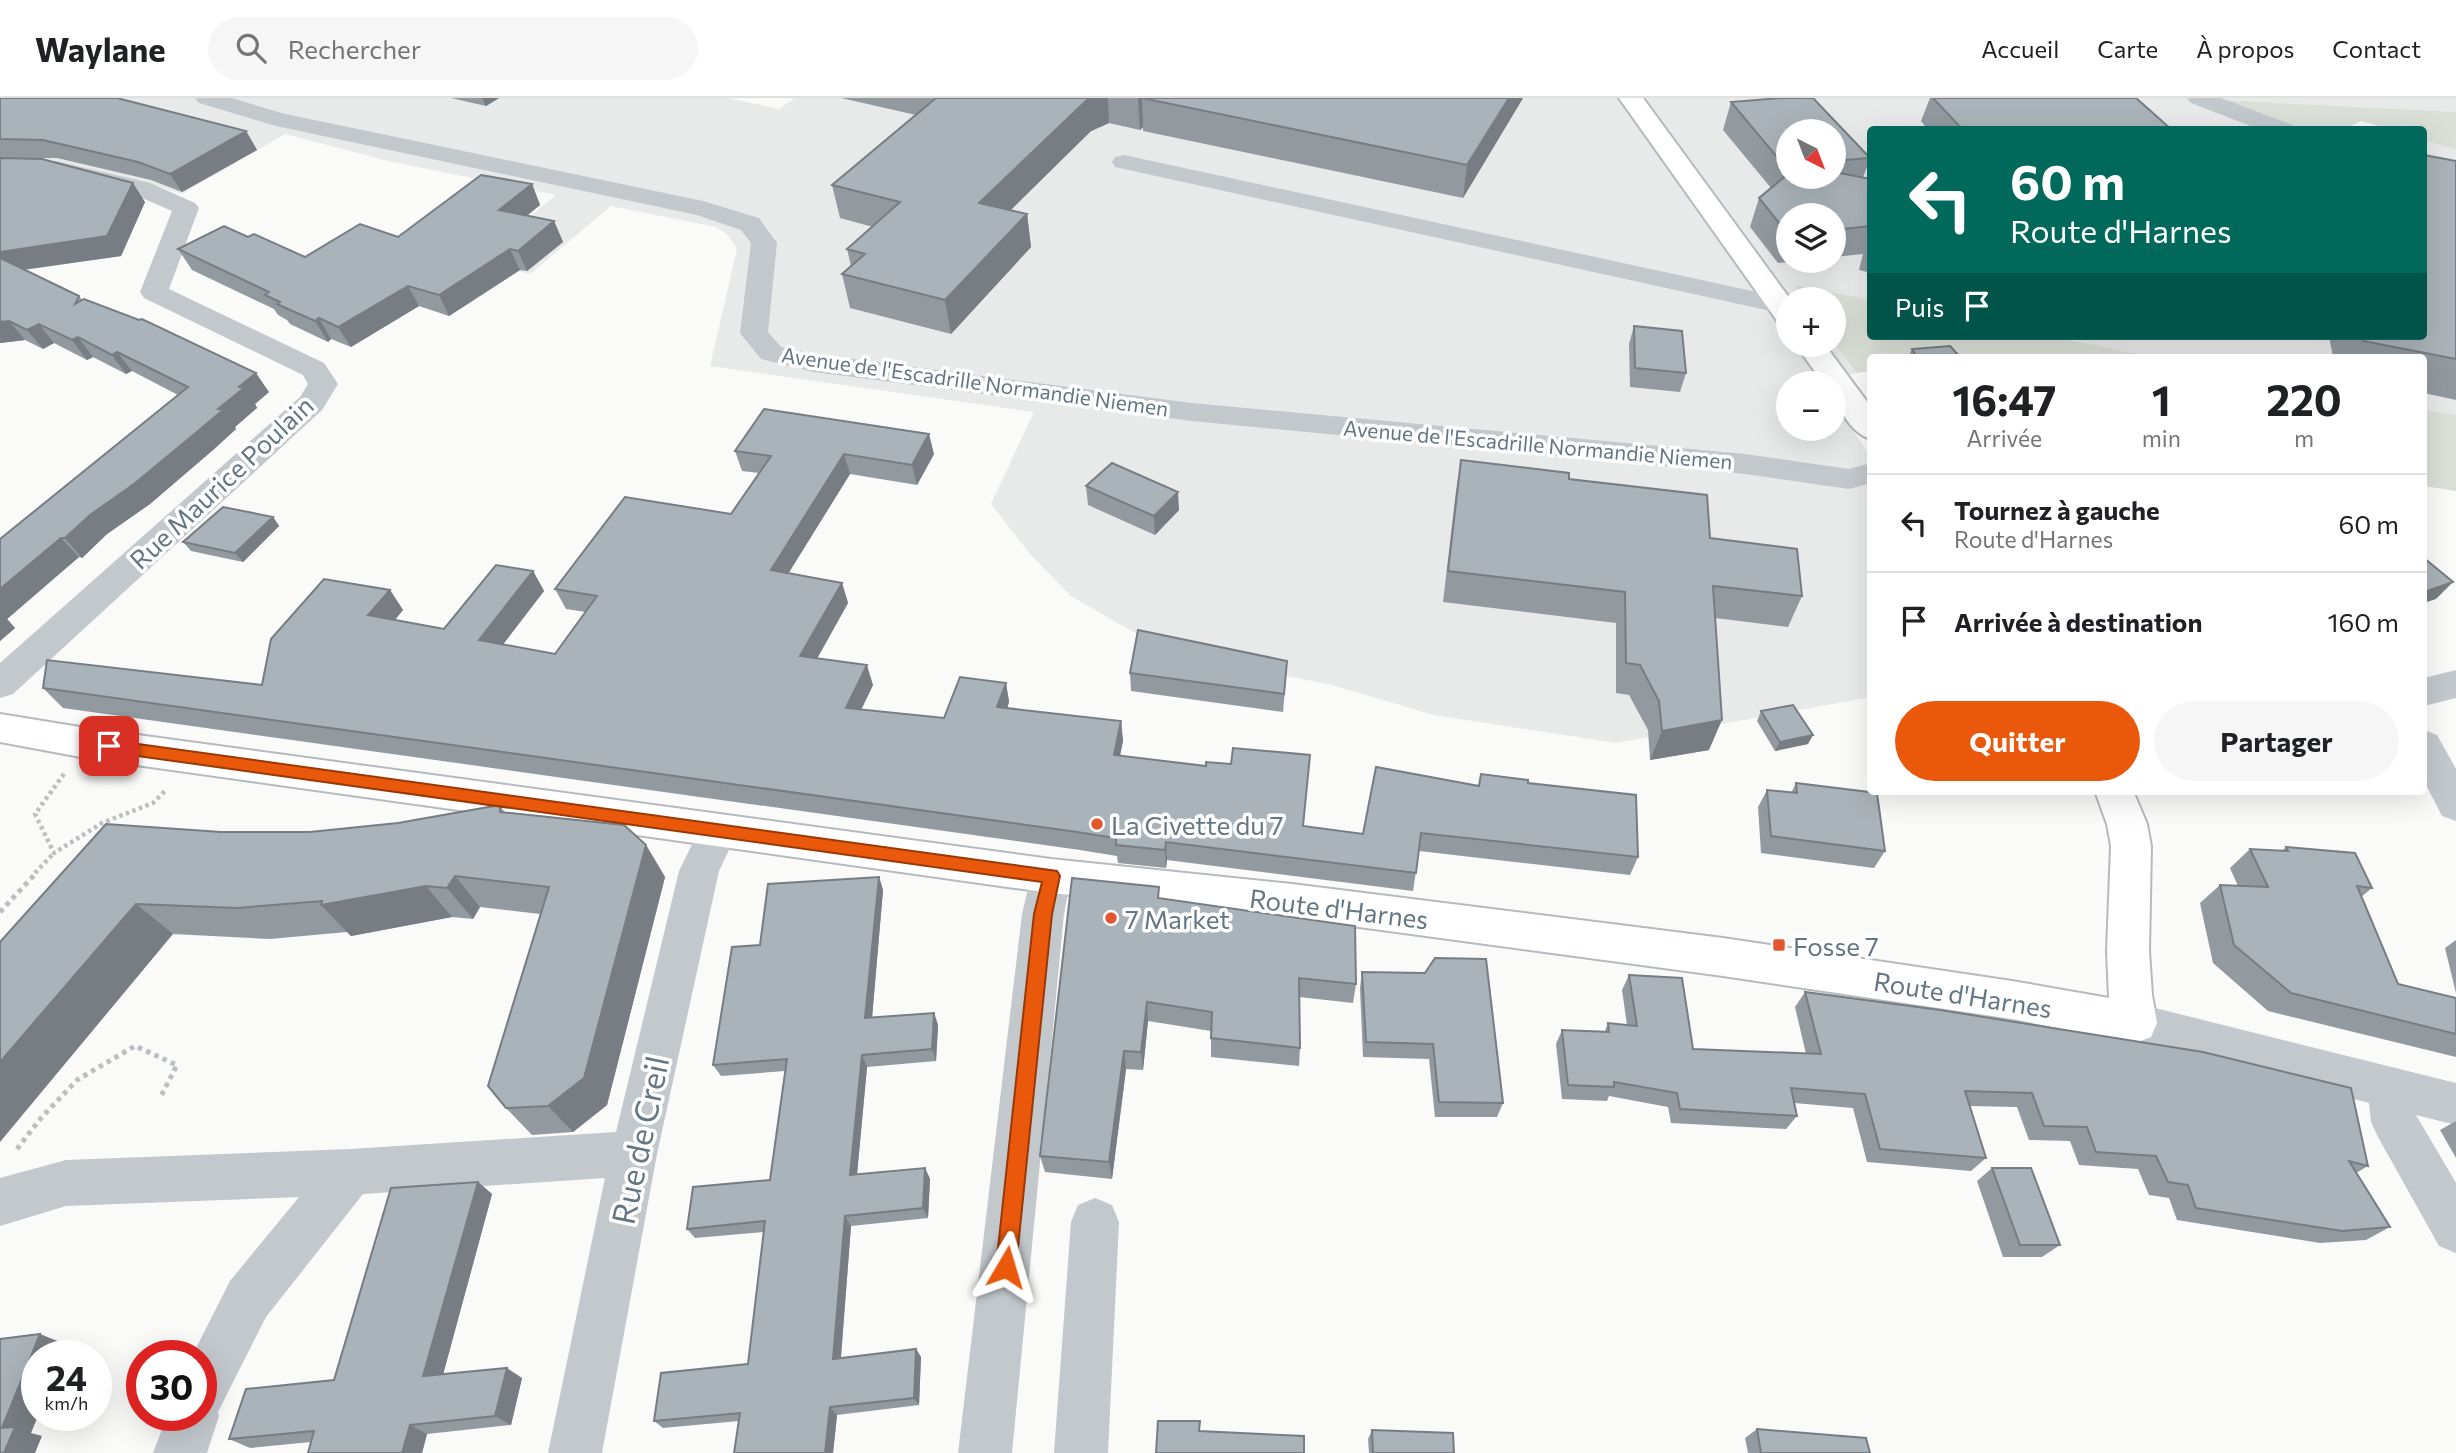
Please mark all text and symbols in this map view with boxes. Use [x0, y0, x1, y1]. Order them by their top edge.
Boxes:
search box [208, 17, 698, 80]
text: Waylane [35, 28, 166, 69]
icon: search [232, 29, 270, 67]
text: Rechercher [288, 33, 421, 64]
text: Accueil [1981, 34, 2059, 63]
text: Carte [2097, 34, 2158, 63]
text: À propos [2196, 34, 2294, 63]
text: Contact [2332, 34, 2421, 63]
north arrow [1776, 119, 1846, 189]
map controls [1776, 119, 1846, 441]
text: 60 m [2010, 150, 2125, 210]
icon: left [1895, 154, 1986, 245]
button: layers [1776, 203, 1846, 273]
text: Route d'Harnes [2010, 210, 2232, 250]
button: + [1776, 287, 1846, 357]
icon: arrive [1958, 287, 1996, 325]
text: Puis [1895, 291, 1944, 322]
street label: Avenue de l'Escadrille Normandie Niemen [780, 341, 1170, 421]
button: − [1776, 371, 1846, 441]
text: 16:47 [1952, 373, 2056, 425]
text: 1 [2152, 373, 2171, 425]
text: 220 [2266, 373, 2342, 425]
street label: Rue Maurice Poulain [123, 389, 319, 575]
street label: Avenue de l'Escadrille Normandie Niemen [1342, 415, 1734, 473]
text: Arrivée [1966, 424, 2042, 452]
text: min [2142, 424, 2181, 452]
text: m [2294, 424, 2314, 452]
text: Tournez à gauche [1954, 494, 2160, 525]
icon: left [1895, 504, 1933, 542]
text: 60 m [2339, 508, 2399, 539]
text: Route d'Harnes [1954, 525, 2113, 553]
icon: arrive [1895, 602, 1933, 640]
text: Arrivée à destination [1954, 606, 2202, 637]
text: 160 m [2327, 606, 2399, 637]
button: Quitter [1895, 701, 2140, 781]
button: Partager [2154, 701, 2399, 781]
pin [79, 716, 139, 776]
icon: arrive [90, 727, 128, 765]
place label: La Civette du 7 [1111, 809, 1283, 840]
marker: La Civette du 7 [1089, 816, 1105, 832]
street label: Route d'Harnes [1248, 882, 1430, 934]
place label: 7 Market [1125, 903, 1230, 934]
marker: 7 Market [1103, 910, 1119, 926]
place label: Fosse 7 [1793, 930, 1879, 961]
marker: Fosse 7 [1771, 937, 1787, 953]
street label: Route d'Harnes [1872, 965, 2054, 1023]
street label: Rue de Creil [602, 1052, 676, 1228]
position arrow [969, 1230, 1043, 1304]
speed limit sign: 30 [126, 1340, 217, 1431]
text: 24 [46, 1355, 87, 1398]
text: km/h [45, 1392, 88, 1414]

